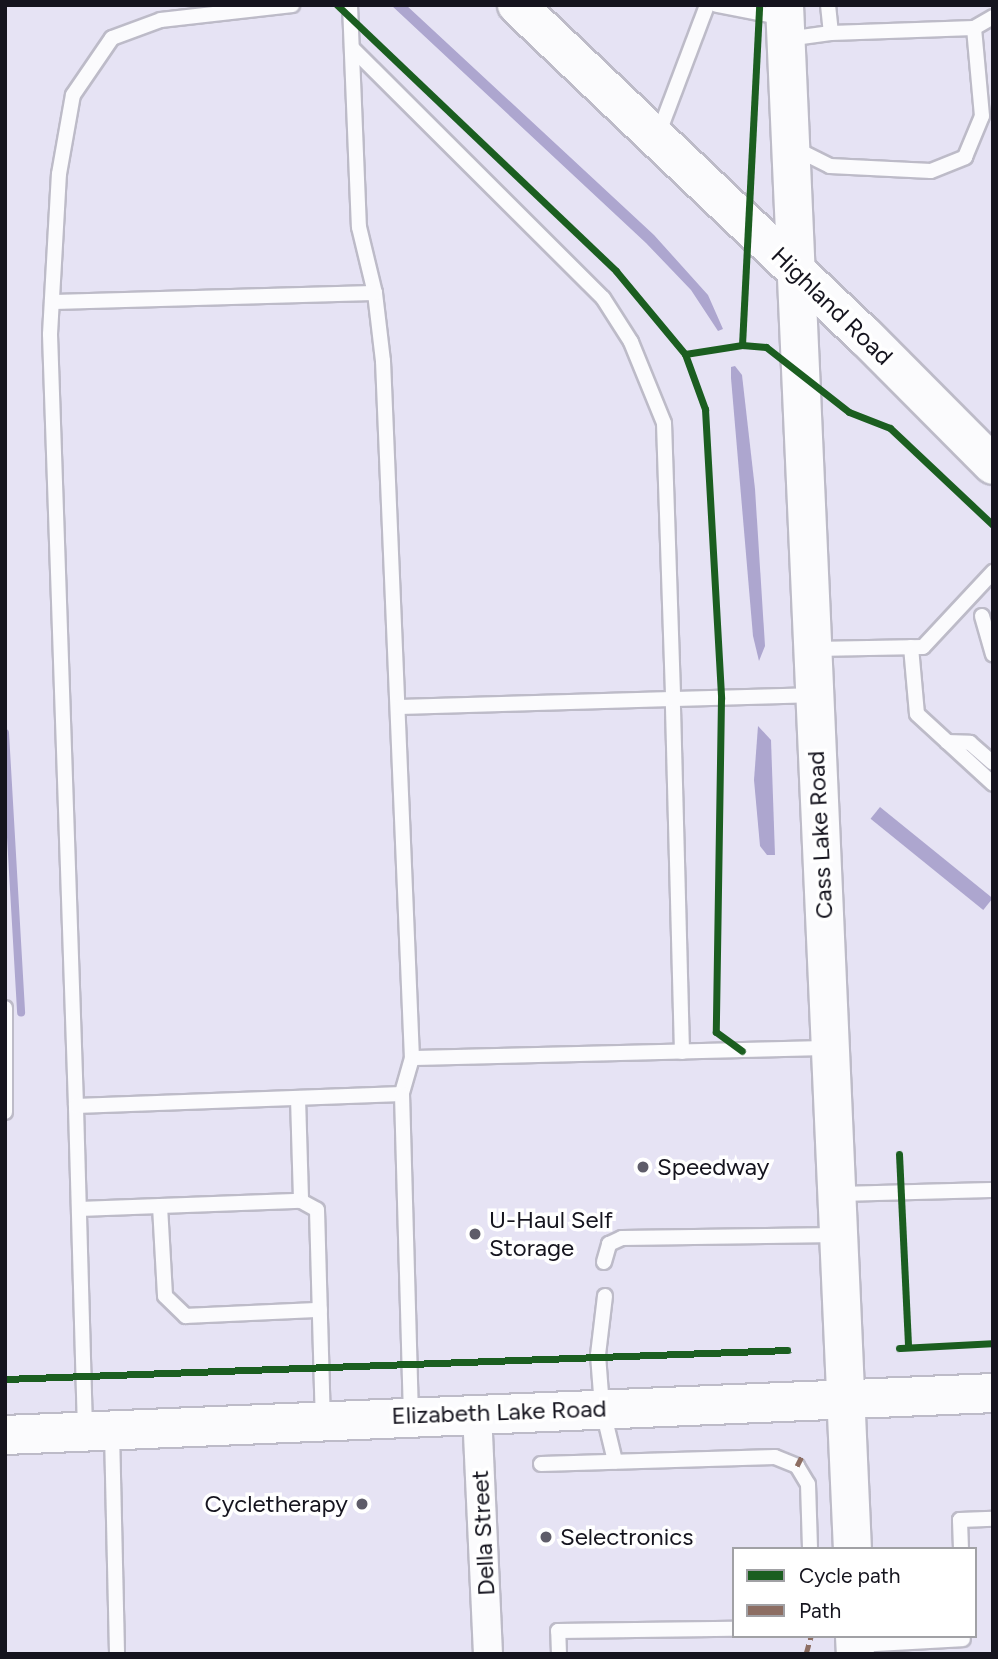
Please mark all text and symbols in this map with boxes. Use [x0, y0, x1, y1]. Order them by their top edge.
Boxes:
street label: Highland Road [765, 241, 899, 371]
street label: Cass Lake Road [801, 750, 839, 920]
place label: Speedway [657, 1153, 769, 1181]
marker: Speedway [635, 1159, 651, 1175]
place label: U-Haul Self Storage [489, 1206, 613, 1262]
marker: U-Haul Self Storage [467, 1226, 483, 1242]
street label: Elizabeth Lake Road [391, 1394, 607, 1430]
street label: Della Street [465, 1470, 501, 1596]
place label: Cycletherapy [205, 1490, 348, 1518]
marker: Cycletherapy [354, 1496, 370, 1512]
place label: Selectronics [560, 1523, 693, 1551]
marker: Selectronics [538, 1529, 554, 1545]
legend [732, 1547, 977, 1638]
text: Cycle path [799, 1563, 900, 1588]
text: Path [799, 1598, 841, 1623]

